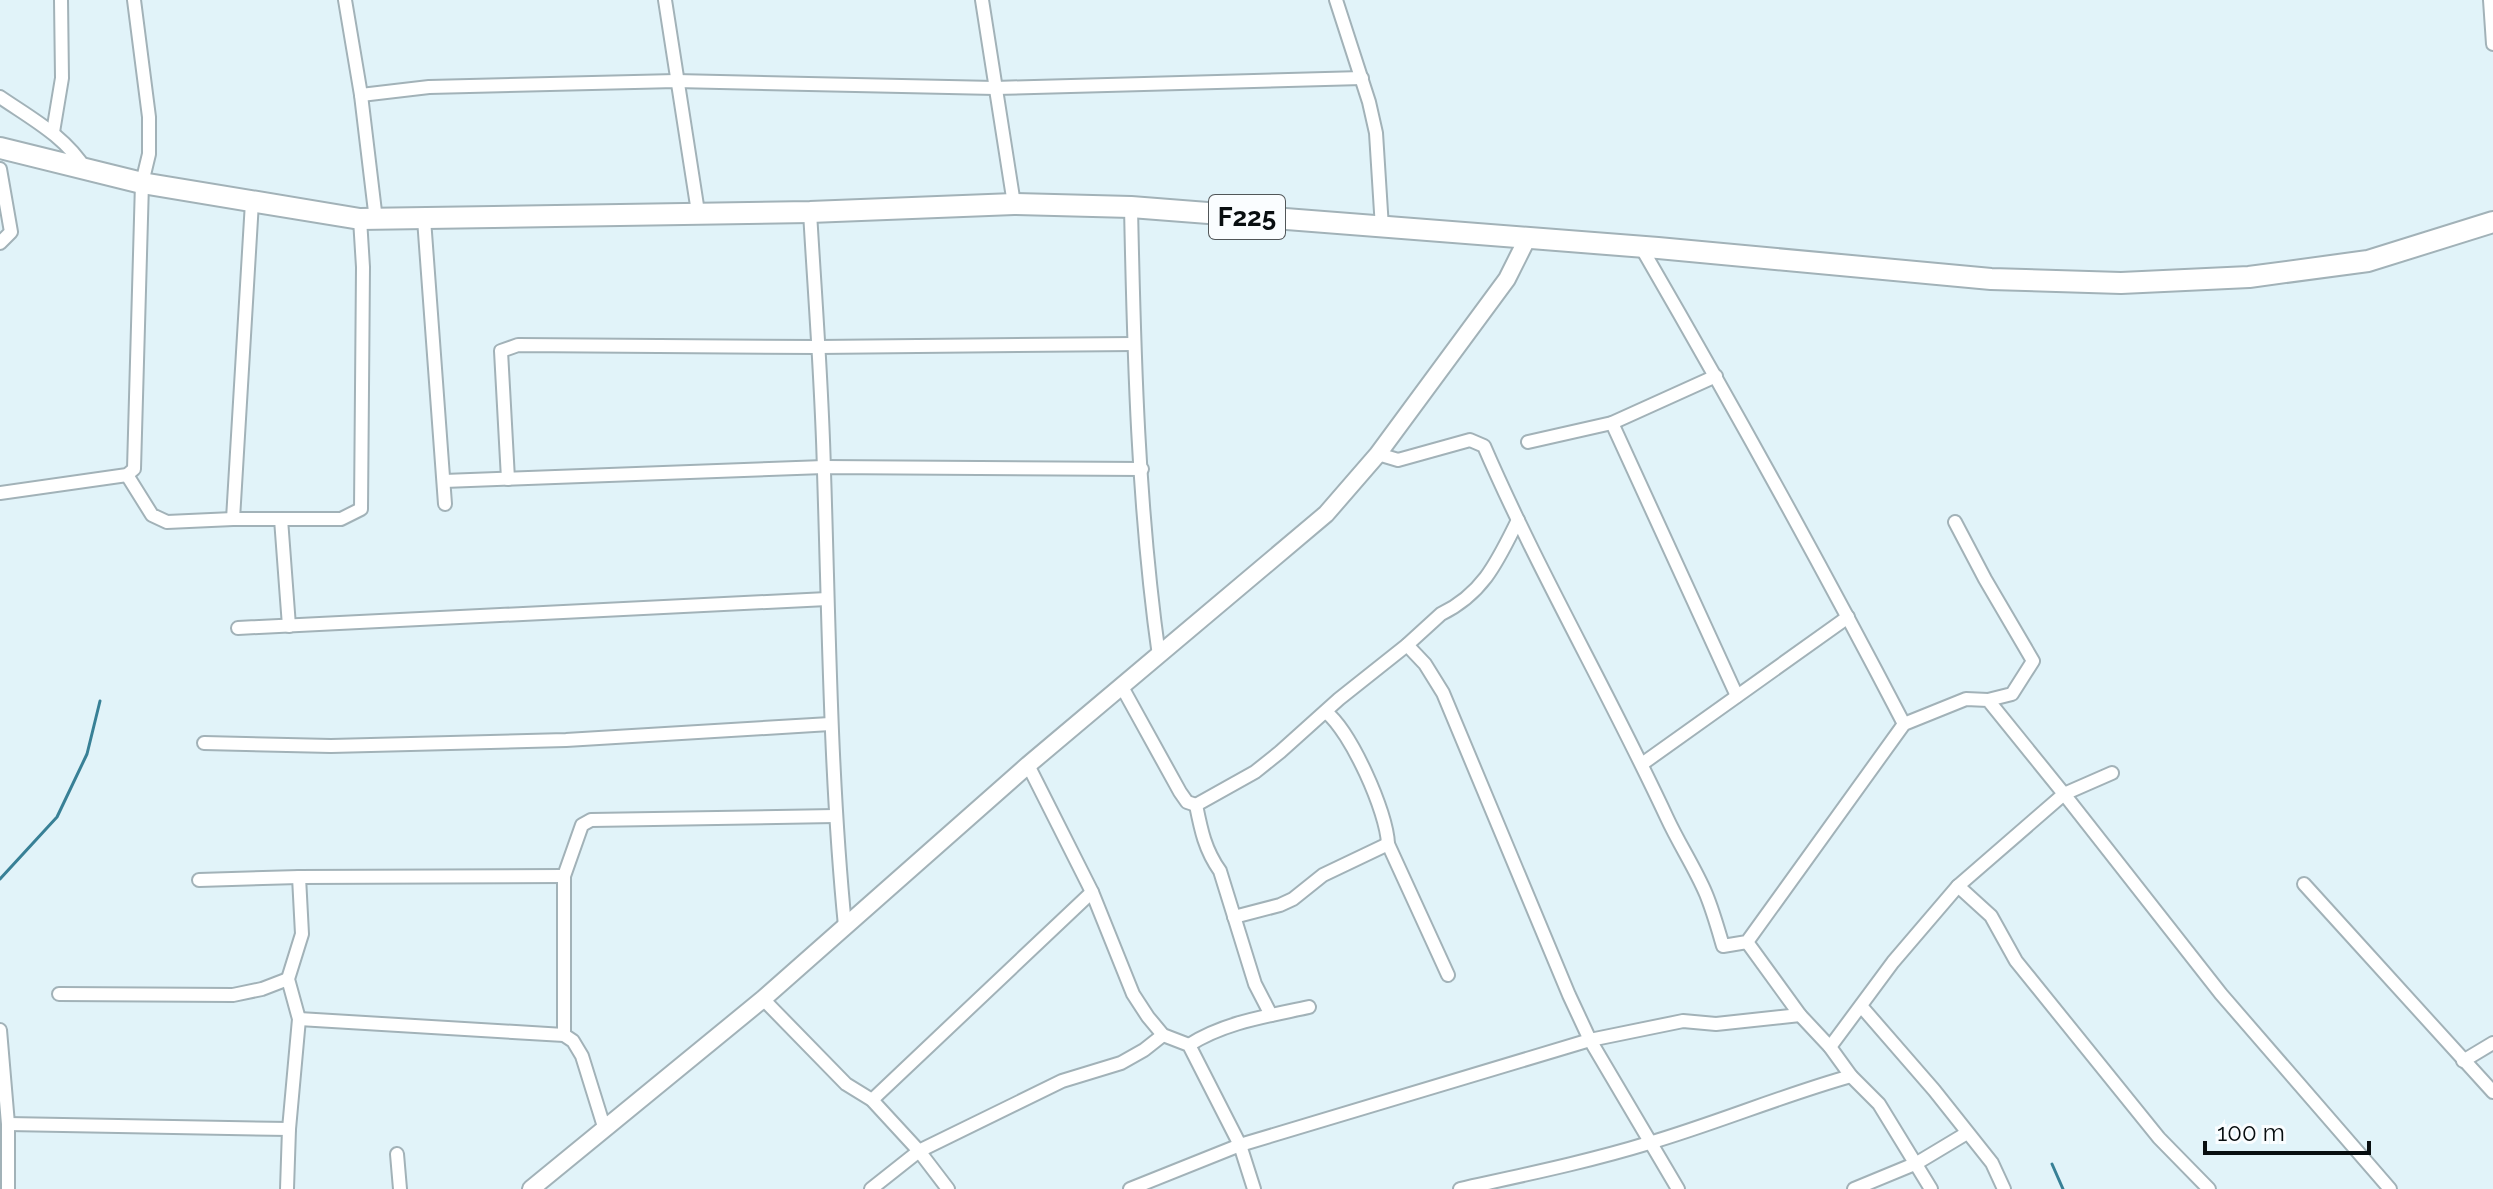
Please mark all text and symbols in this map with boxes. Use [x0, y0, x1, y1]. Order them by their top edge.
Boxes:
road number: F225 [1209, 195, 1285, 239]
scale bar [2205, 1105, 2369, 1155]
text: 100 m [2217, 1118, 2285, 1147]

